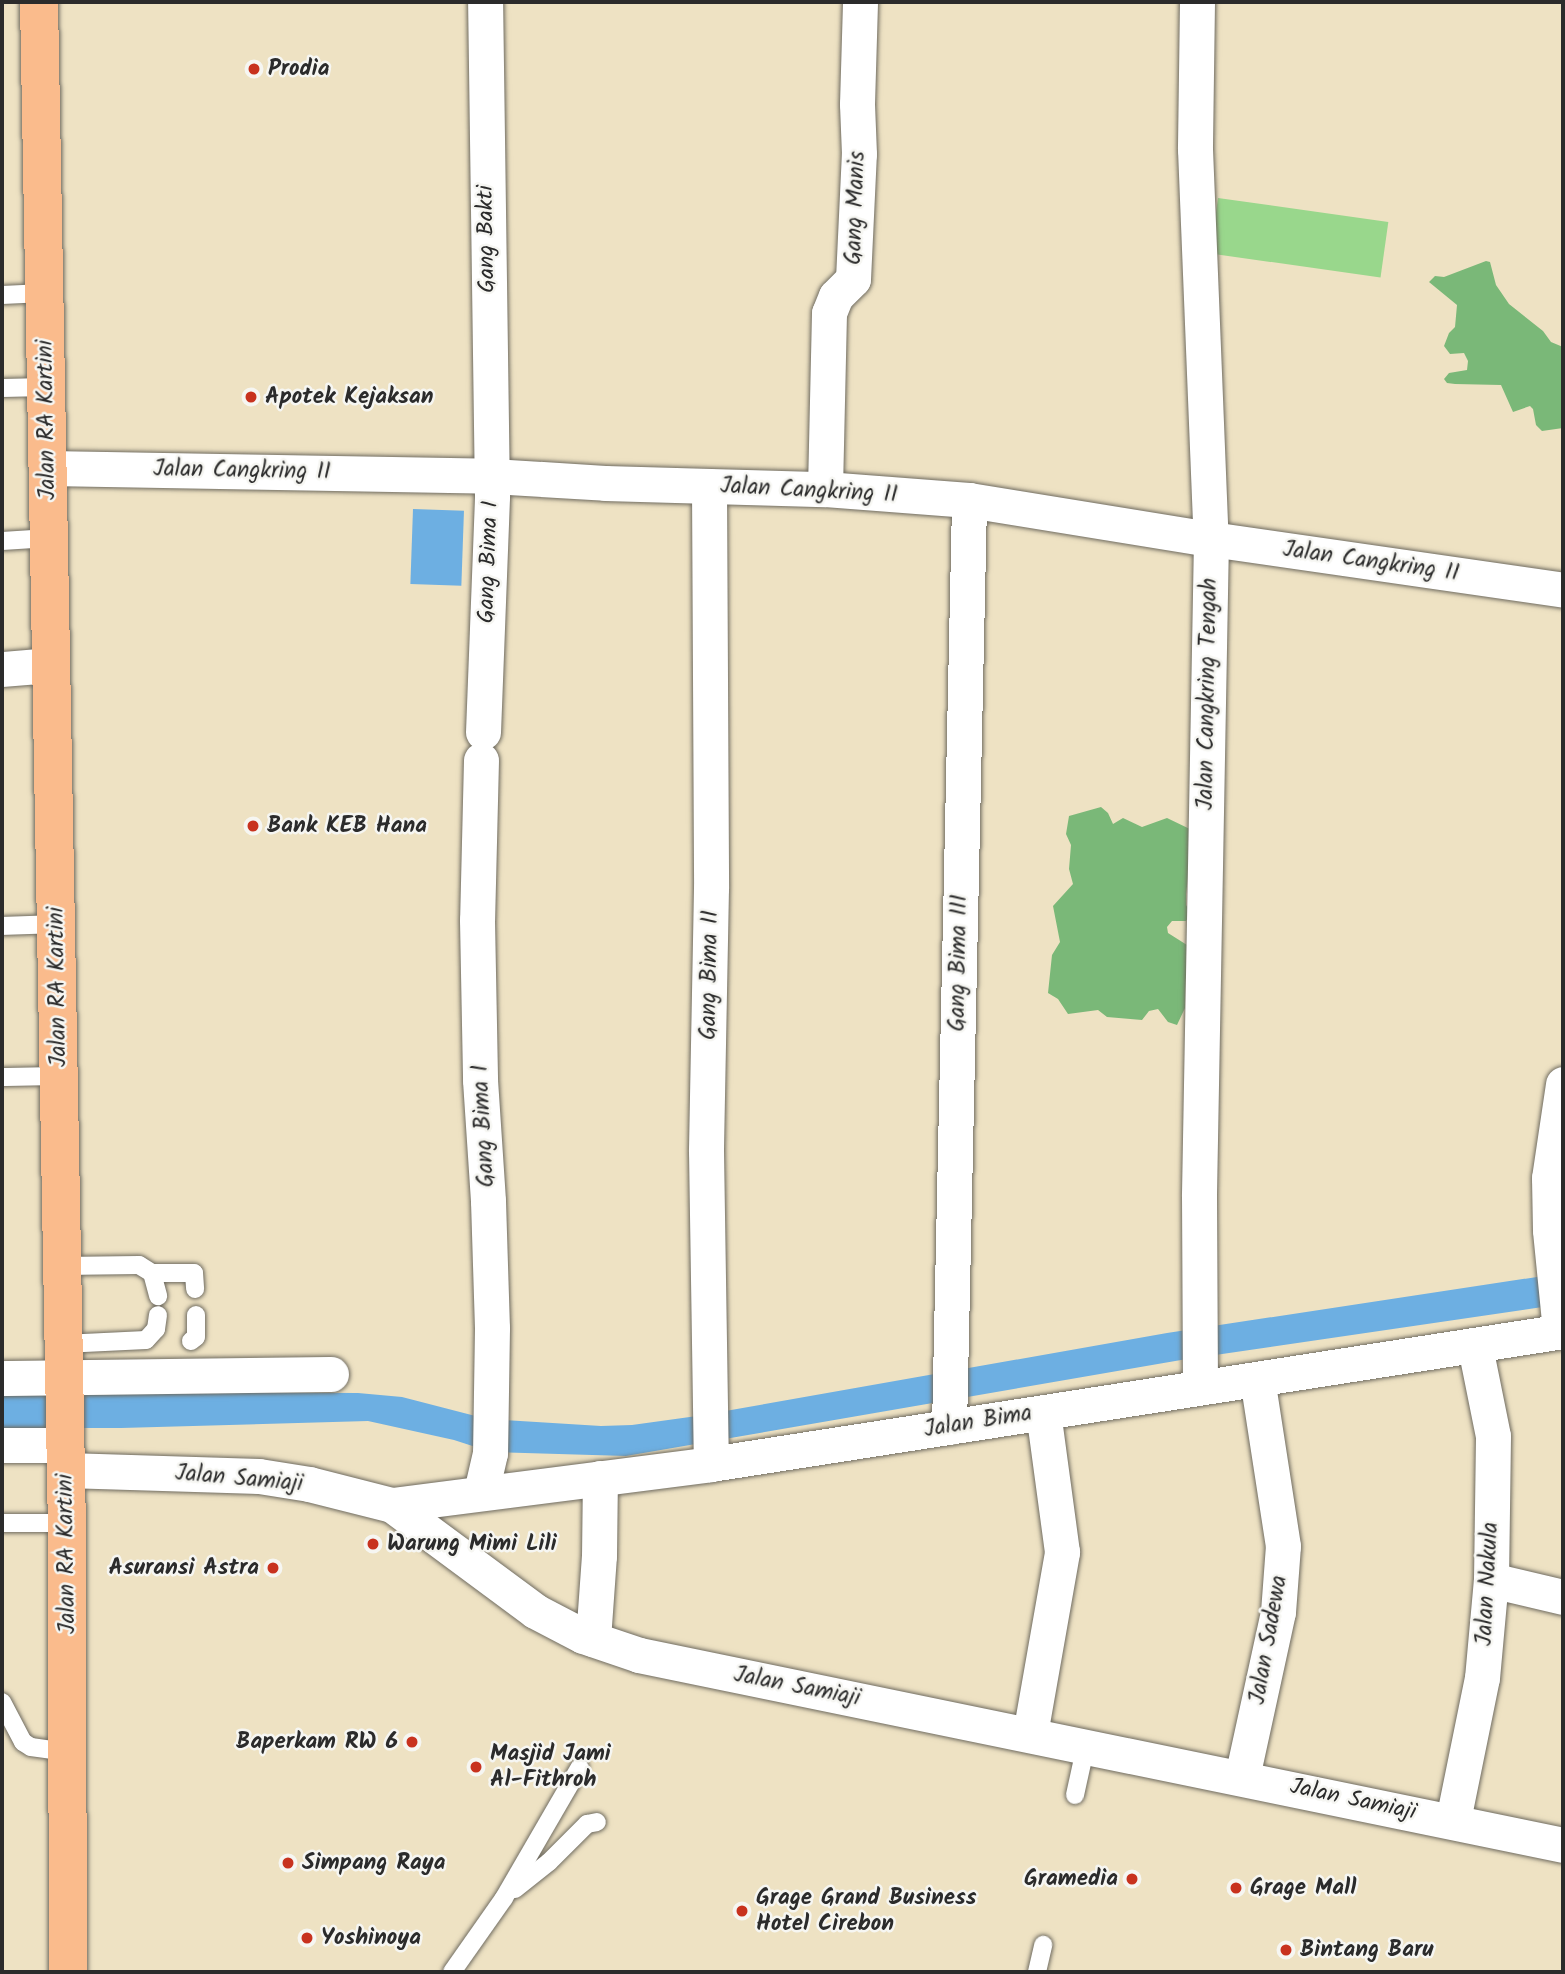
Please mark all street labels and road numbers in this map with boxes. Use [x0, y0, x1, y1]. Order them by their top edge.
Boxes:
street label: Gang Manis [840, 151, 872, 265]
street label: Gang Bakti [472, 185, 502, 293]
street label: Jalan RA Kartini [32, 340, 62, 500]
street label: Jalan Cangkring II [153, 456, 331, 486]
street label: Jalan Cangkring II [720, 473, 898, 509]
street label: Gang Bima I [473, 500, 505, 624]
street label: Jalan Cangkring II [1281, 536, 1461, 588]
street label: Jalan Cangkring Tengah [1192, 578, 1224, 810]
street label: Gang Bima III [944, 894, 974, 1032]
street label: Jalan RA Kartini [43, 907, 73, 1067]
street label: Gang Bima II [695, 910, 725, 1040]
street label: Gang Bima I [467, 1064, 501, 1188]
street label: Jalan Bima [922, 1400, 1034, 1444]
street label: Jalan Samiaji [174, 1460, 304, 1498]
street label: Jalan RA Kartini [52, 1474, 82, 1634]
street label: Jalan Nakula [1471, 1521, 1505, 1647]
street label: Jalan Sadewa [1244, 1573, 1294, 1707]
street label: Jalan Samiaji [731, 1661, 863, 1713]
street label: Jalan Samiaji [1287, 1773, 1419, 1827]

